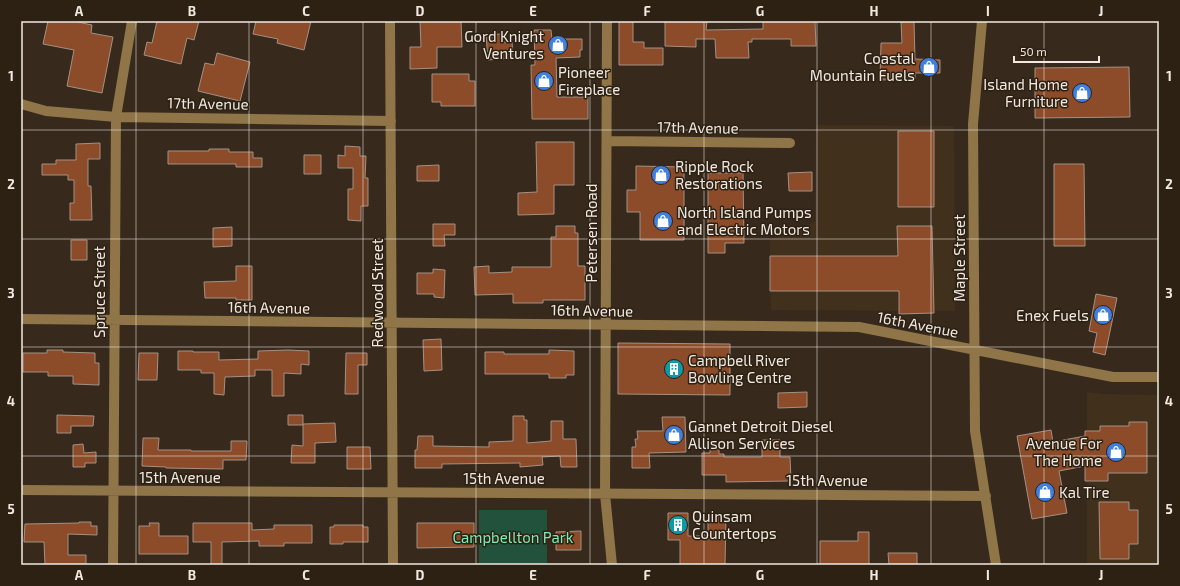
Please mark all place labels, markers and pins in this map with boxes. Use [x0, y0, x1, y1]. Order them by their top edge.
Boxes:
place label: Gord Knight Ventures [464, 27, 544, 62]
shop icon: Gord Knight Ventures [547, 34, 569, 56]
place label: Coastal Mountain Fuels [810, 49, 916, 84]
shop icon: Coastal Mountain Fuels [918, 56, 940, 78]
place label: Pioneer Fireplace [558, 63, 620, 98]
shop icon: Pioneer Fireplace [533, 70, 555, 92]
place label: Island Home Furniture [983, 75, 1068, 110]
shop icon: Island Home Furniture [1071, 82, 1093, 104]
place label: Ripple Rock Restorations [675, 157, 763, 192]
shop icon: Ripple Rock Restorations [650, 164, 672, 186]
place label: North Island Pumps and Electric Motors [677, 203, 812, 238]
shop icon: North Island Pumps and Electric Motors [652, 210, 674, 232]
shop icon: Enex Fuels [1092, 304, 1114, 326]
place label: Enex Fuels [1016, 306, 1089, 324]
place label: Campbell River Bowling Centre [688, 351, 792, 386]
building icon: Campbell River Bowling Centre [663, 358, 685, 380]
place label: Gannet Detroit Diesel Allison Services [688, 417, 833, 452]
shop icon: Gannet Detroit Diesel Allison Services [663, 424, 685, 446]
place label: Avenue For The Home [1026, 434, 1102, 469]
shop icon: Avenue For The Home [1105, 441, 1127, 463]
shop icon: Kal Tire [1034, 481, 1056, 503]
place label: Kal Tire [1059, 483, 1110, 501]
place label: Quinsam Countertops [692, 507, 777, 542]
building icon: Quinsam Countertops [667, 514, 689, 536]

